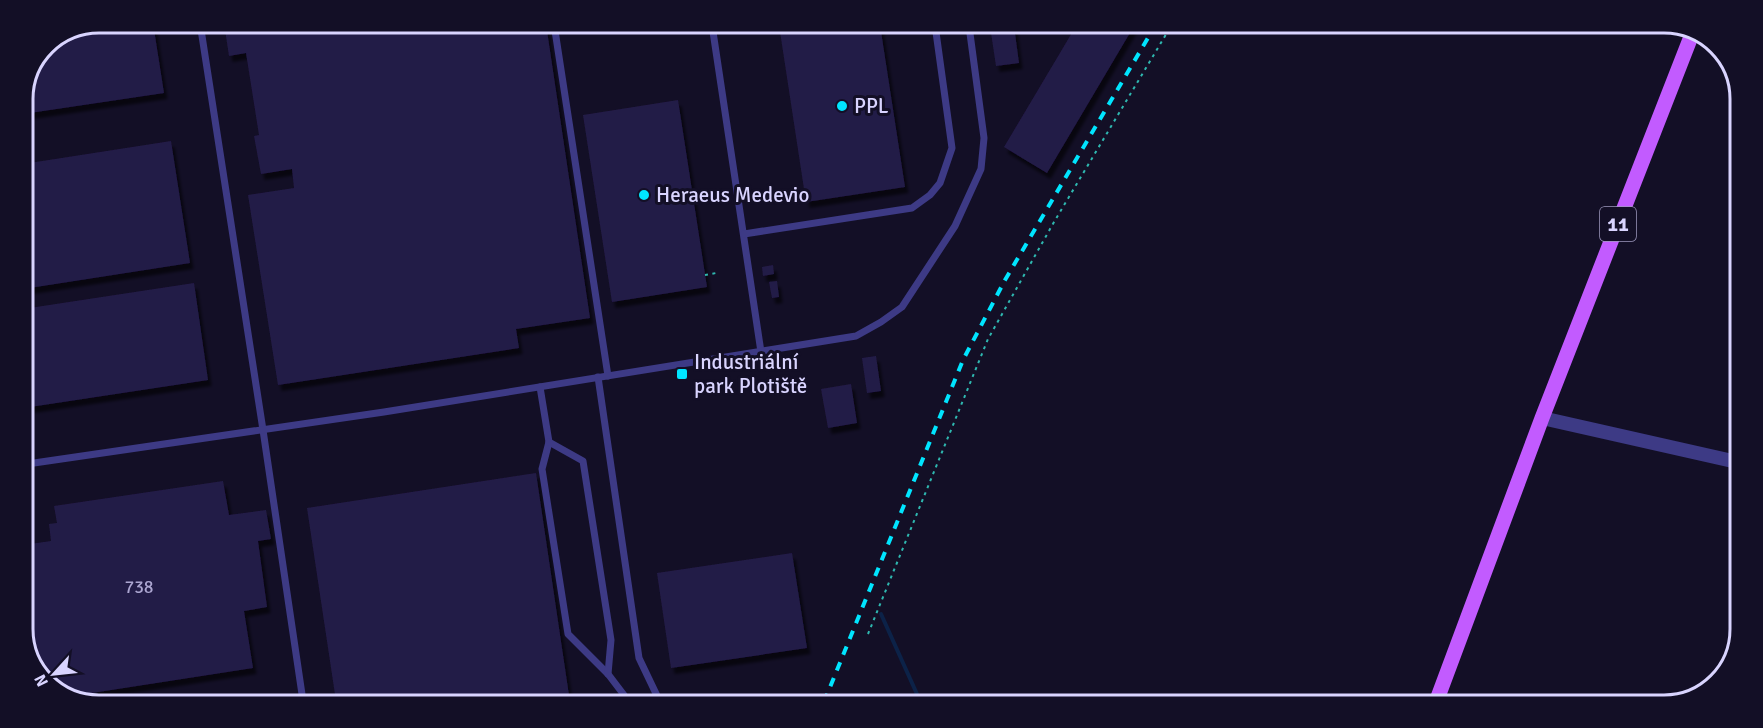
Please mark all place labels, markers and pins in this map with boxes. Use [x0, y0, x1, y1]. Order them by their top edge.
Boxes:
place label: PPL [854, 93, 889, 119]
marker: PPL [835, 99, 849, 113]
place label: Heraeus Medevio [656, 182, 809, 208]
marker: Heraeus Medevio [637, 188, 651, 202]
place label: Industriální park Plotiště [694, 349, 807, 399]
marker: Industriální park Plotiště [675, 367, 689, 381]

